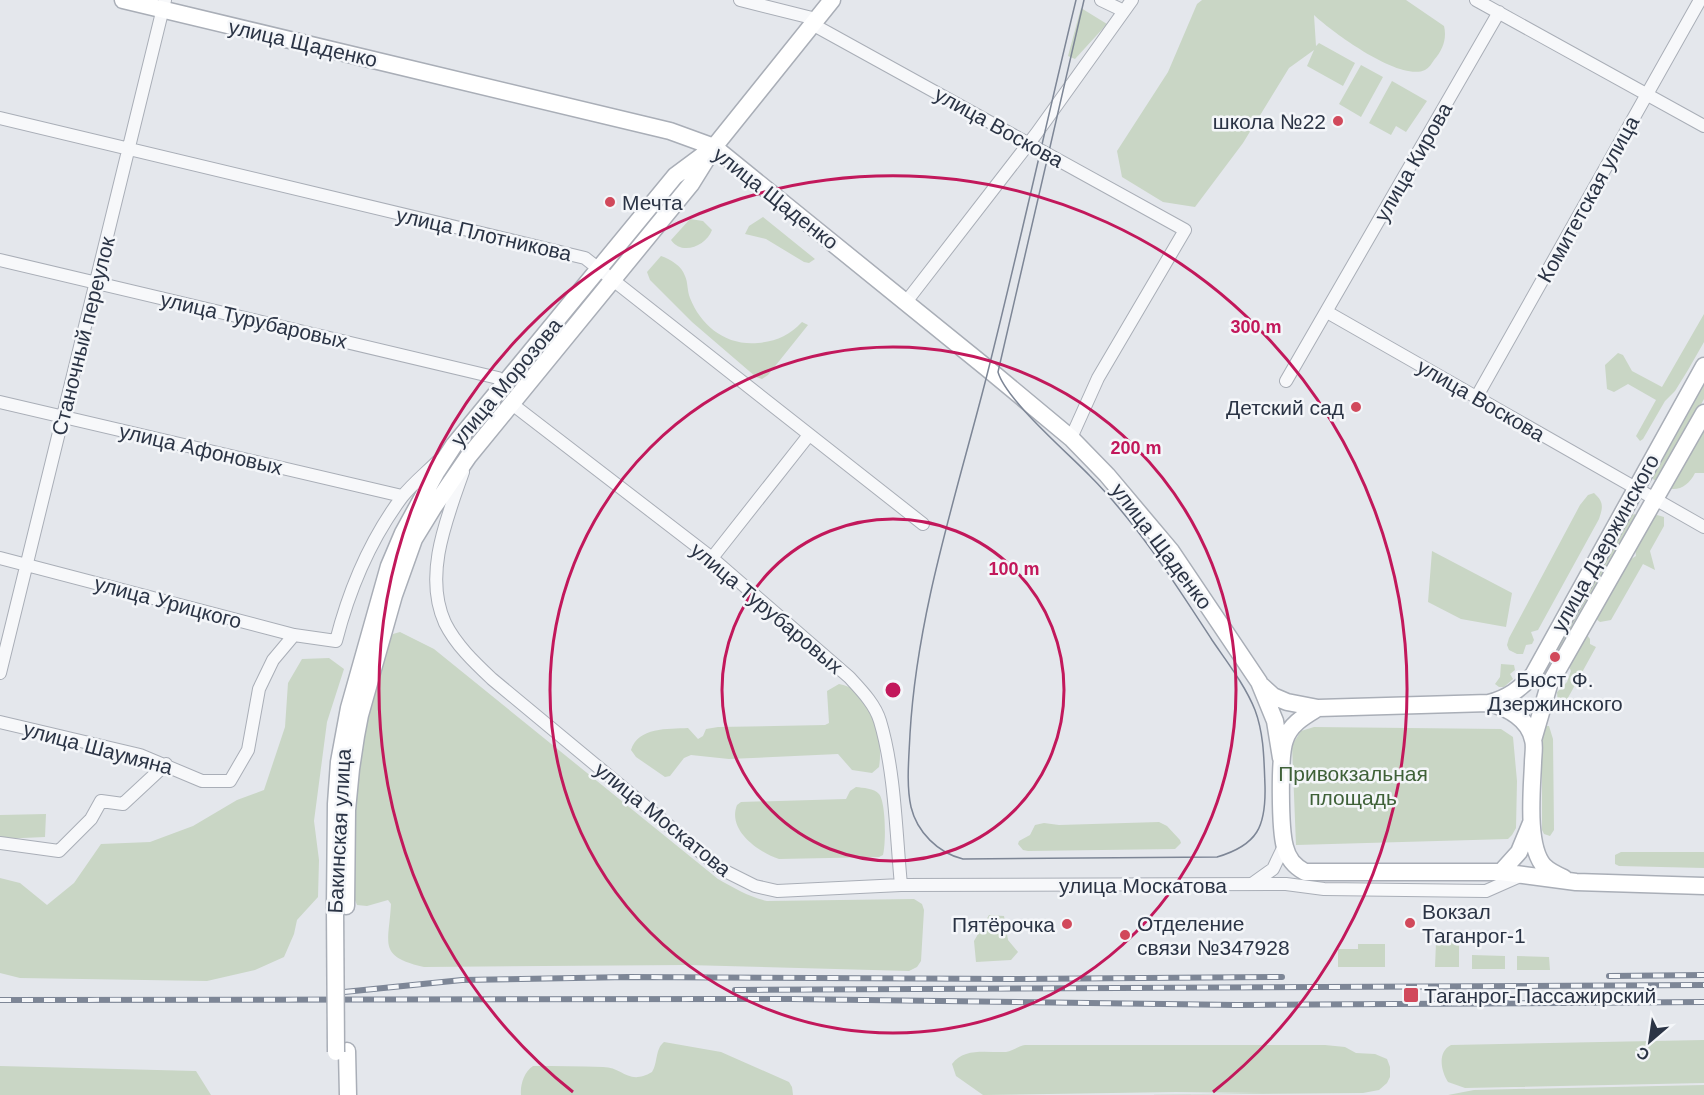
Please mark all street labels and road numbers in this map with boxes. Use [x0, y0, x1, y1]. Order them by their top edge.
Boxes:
street label: улица Щаденко [226, 15, 380, 71]
street label: улица Воскова [931, 82, 1068, 172]
street label: улица Кирова [1370, 98, 1456, 226]
street label: Комитетская улица [1533, 112, 1643, 286]
street label: улица Щаденко [709, 142, 843, 254]
street label: улица Плотникова [394, 203, 574, 265]
street label: Станочный переулок [47, 234, 119, 438]
street label: улица Турубаровых [158, 287, 350, 353]
street label: улица Морозова [446, 313, 566, 451]
street label: улица Воскова [1413, 354, 1549, 446]
street label: улица Афоновых [117, 419, 285, 479]
street label: улица Дзержинского [1547, 450, 1663, 636]
street label: улица Щаденко [1107, 478, 1217, 614]
street label: улица Турубаровых [686, 538, 848, 679]
street label: улица Урицкого [92, 571, 244, 633]
street label: улица Шаумяна [21, 717, 175, 779]
street label: Бакинская улица [323, 748, 355, 914]
street label: улица Москатова [590, 757, 736, 881]
street label: улица Москатова [1059, 874, 1227, 897]

